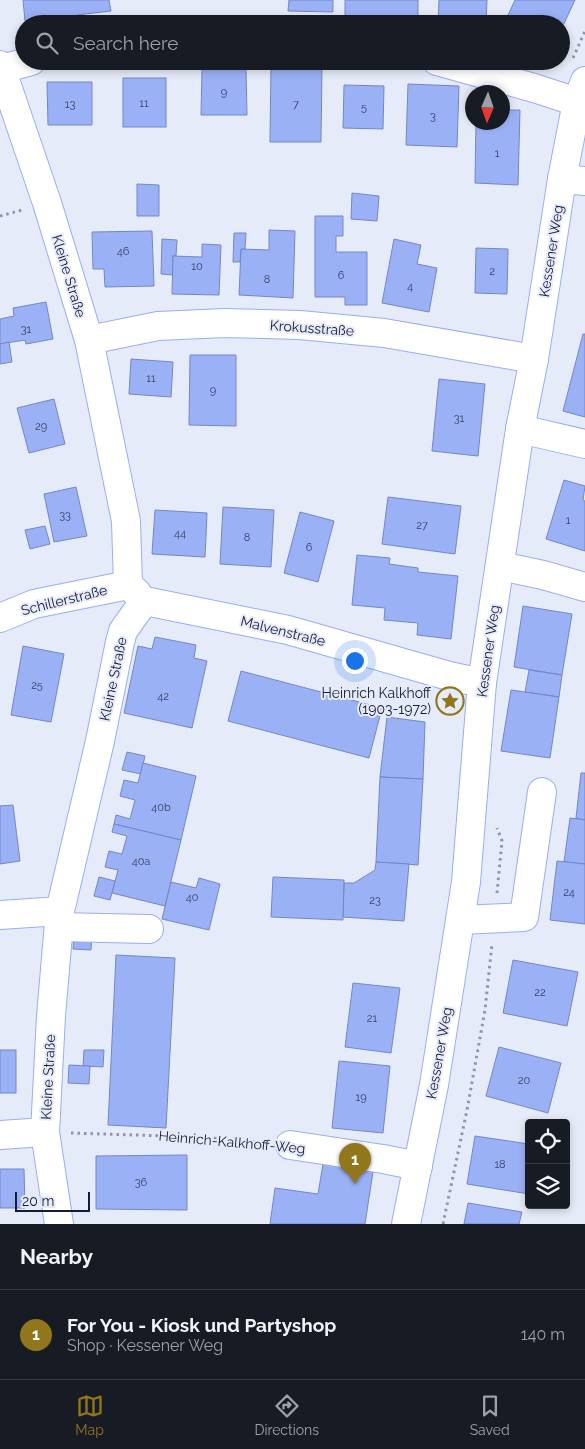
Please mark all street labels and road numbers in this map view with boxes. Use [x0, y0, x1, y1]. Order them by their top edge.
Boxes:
street label: Kessener Weg [536, 204, 566, 298]
street label: Kleine Straße [49, 233, 89, 319]
street label: Krokusstraße [269, 317, 355, 339]
street label: Schillerstraße [19, 582, 109, 618]
street label: Kessener Weg [474, 604, 502, 698]
street label: Malvenstraße [239, 613, 327, 649]
street label: Kleine Straße [96, 635, 130, 723]
street label: Kessener Weg [423, 1006, 455, 1100]
street label: Kleine Straße [38, 1034, 58, 1120]
street label: Heinrich-Kalkhoff-Weg [158, 1128, 306, 1156]

